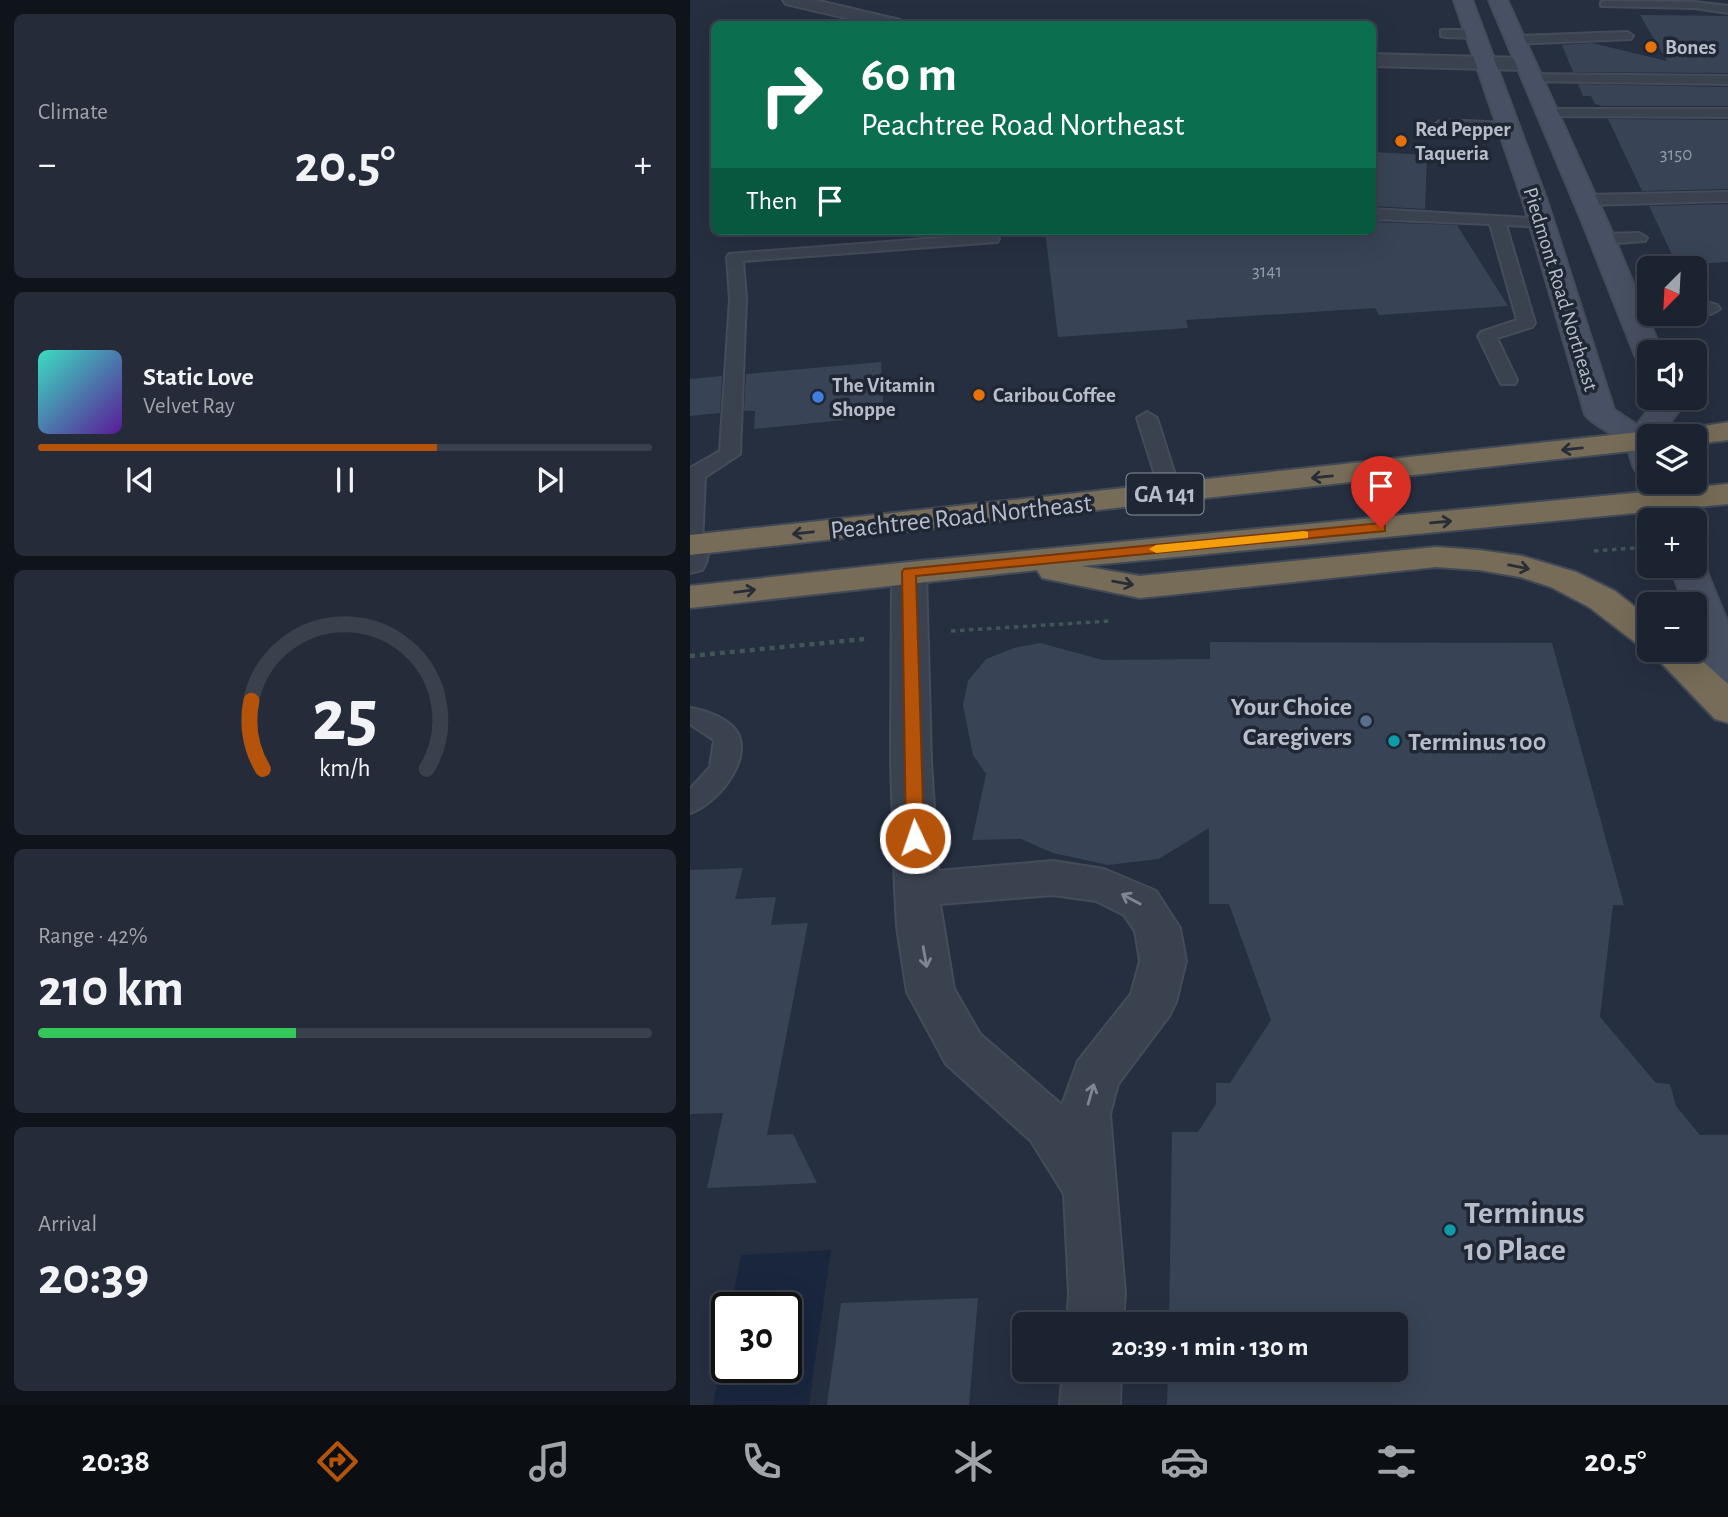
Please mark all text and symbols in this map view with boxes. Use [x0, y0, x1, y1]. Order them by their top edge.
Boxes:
place label: Bones [1665, 37, 1716, 58]
marker: Bones [1643, 39, 1659, 55]
icon: right [746, 49, 837, 140]
text: 60 m [861, 51, 957, 100]
text: Climate [38, 101, 108, 124]
text: Peachtree Road Northeast [861, 109, 1184, 141]
place label: Red Pepper Taqueria [1415, 119, 1511, 164]
marker: Red Pepper Taqueria [1393, 133, 1409, 149]
text: 20.5° [294, 139, 396, 191]
house number: 3150 [1660, 145, 1692, 164]
text: − [38, 146, 56, 184]
text: + [634, 146, 652, 184]
icon: arrive [811, 182, 849, 220]
street label: Piedmont Road Northeast [1519, 185, 1602, 394]
text: Then [746, 188, 797, 214]
north arrow [1637, 256, 1707, 326]
map controls [1637, 256, 1707, 662]
house number: 3141 [1252, 262, 1282, 281]
button: sound [1637, 340, 1707, 410]
text: Static Love [143, 364, 254, 390]
place label: The Vitamin Shoppe [832, 375, 935, 420]
place label: Caribou Coffee [993, 385, 1116, 406]
marker: Caribou Coffee [971, 387, 987, 403]
marker: The Vitamin Shoppe [810, 389, 826, 405]
text: Velvet Ray [143, 395, 235, 418]
button: layers [1637, 424, 1707, 494]
one-way arrow [1561, 442, 1584, 455]
pin [1351, 456, 1411, 528]
icon: previous [121, 461, 159, 499]
icon: pause [326, 461, 364, 499]
icon: next [531, 461, 569, 499]
icon: arrive [1362, 467, 1400, 505]
one-way arrow [1311, 470, 1334, 483]
road number: GA 141 [1126, 474, 1204, 514]
street label: Peachtree Road Northeast [829, 490, 1093, 544]
button: + [1637, 508, 1707, 578]
one-way arrow [1429, 515, 1452, 528]
one-way arrow [793, 527, 815, 540]
one-way arrow [1507, 560, 1530, 574]
one-way arrow [1111, 577, 1134, 591]
one-way arrow [733, 584, 755, 597]
button: − [1637, 592, 1707, 662]
text: 25 [312, 681, 378, 754]
place label: Your Choice Caregivers [1231, 694, 1352, 750]
marker: Your Choice Caregivers [1358, 713, 1374, 729]
place label: Terminus 100 [1408, 729, 1546, 755]
marker: Terminus 100 [1386, 733, 1402, 749]
text: km/h [319, 755, 371, 780]
position arrow [878, 801, 952, 875]
one-way arrow [1121, 892, 1142, 906]
text: Range · 42% [38, 925, 148, 948]
one-way arrow [919, 945, 932, 968]
text: 210 km [38, 963, 184, 1015]
one-way arrow [1085, 1083, 1098, 1106]
place label: Terminus 10 Place [1464, 1197, 1584, 1266]
text: Arrival [38, 1213, 97, 1236]
marker: Terminus 10 Place [1442, 1222, 1458, 1238]
text: 20:39 [38, 1251, 149, 1303]
speed limit sign: 30 [711, 1292, 802, 1383]
text: 20:39 · 1 min · 130 m [1112, 1334, 1308, 1360]
icon: directions [313, 1437, 362, 1486]
icon: music [525, 1437, 574, 1486]
icon: phone [737, 1437, 786, 1486]
icon: climate [949, 1437, 998, 1486]
icon: car [1160, 1437, 1209, 1486]
icon: filters [1372, 1437, 1421, 1486]
text: 20:38 [81, 1445, 150, 1477]
text: 20.5° [1584, 1445, 1646, 1477]

